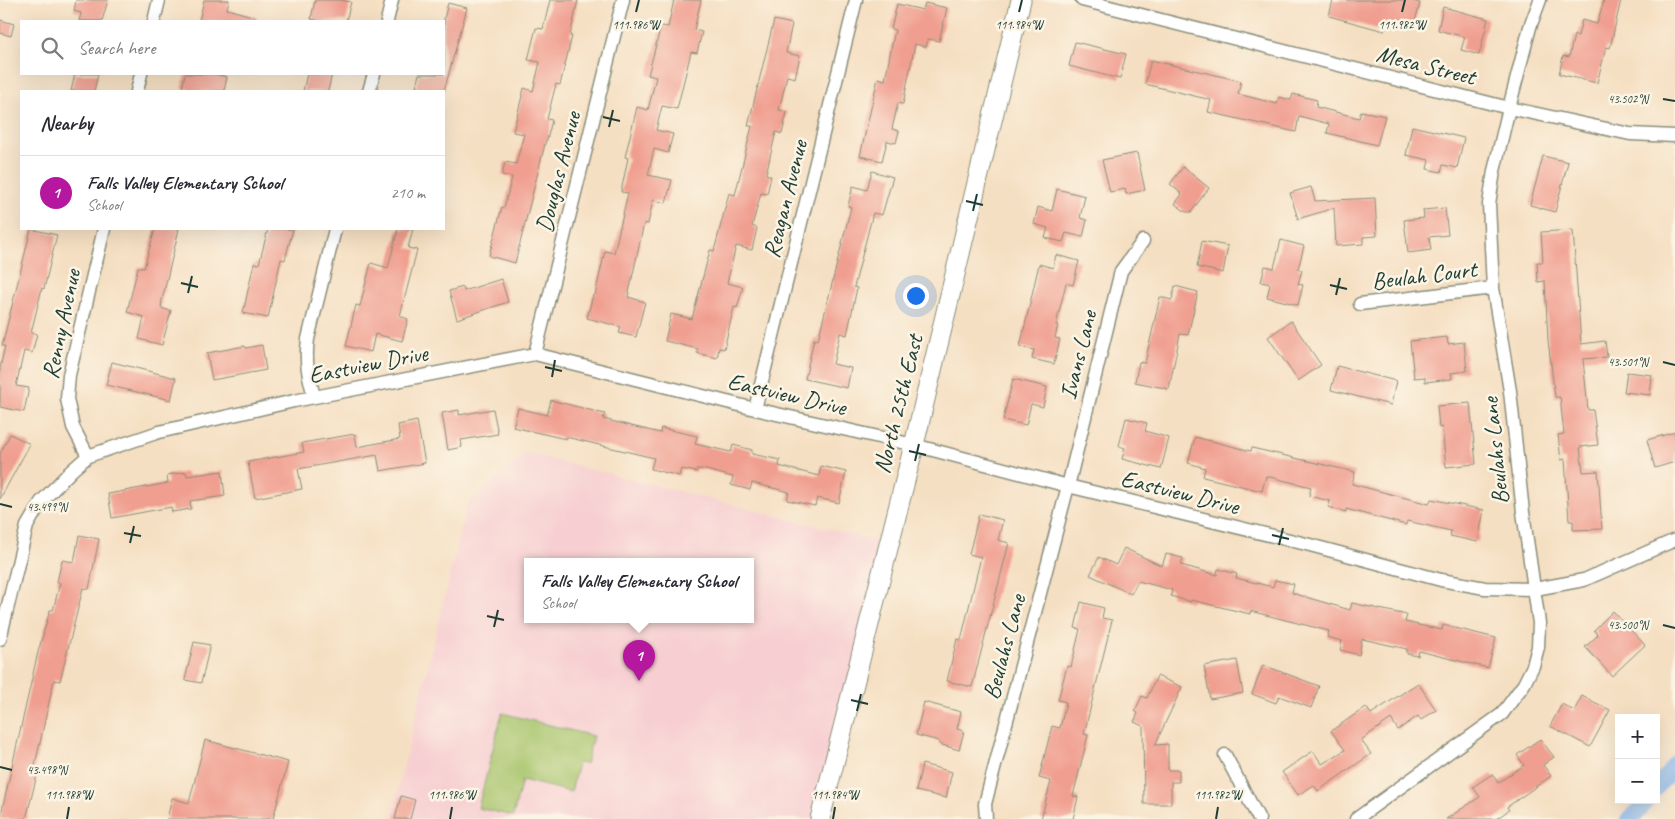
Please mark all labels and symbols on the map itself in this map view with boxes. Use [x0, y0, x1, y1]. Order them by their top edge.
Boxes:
text: 111.986°W [613, 17, 662, 33]
text: 111.984°W [996, 17, 1045, 33]
text: 111.982°W [1379, 17, 1428, 33]
street label: Mesa Street [1374, 38, 1480, 92]
text: 43.502°N [1608, 91, 1650, 107]
street label: Douglas Avenue [529, 107, 588, 235]
street label: Reagan Avenue [756, 135, 815, 261]
street label: Beulah Court [1370, 253, 1480, 296]
street label: Renny Avenue [35, 264, 88, 382]
your location [903, 283, 929, 309]
street label: Ivans Lane [1052, 305, 1104, 403]
street label: North 25th East [866, 330, 930, 476]
street label: Eastview Drive [306, 337, 432, 390]
text: 43.501°N [1608, 354, 1650, 370]
street label: Eastview Drive [725, 366, 851, 423]
street label: Beulahs Lane [1474, 394, 1516, 506]
street label: Eastview Drive [1118, 463, 1244, 522]
text: 43.499°N [27, 499, 69, 515]
street label: Beulahs Lane [976, 589, 1033, 703]
text: 43.500°N [1608, 617, 1650, 633]
pin: 1 [623, 640, 655, 681]
text: 43.498°N [27, 762, 69, 778]
text: 111.988°W [46, 787, 95, 803]
text: 111.986°W [429, 787, 478, 803]
text: 111.984°W [812, 787, 861, 803]
text: 111.982°W [1195, 787, 1244, 803]

